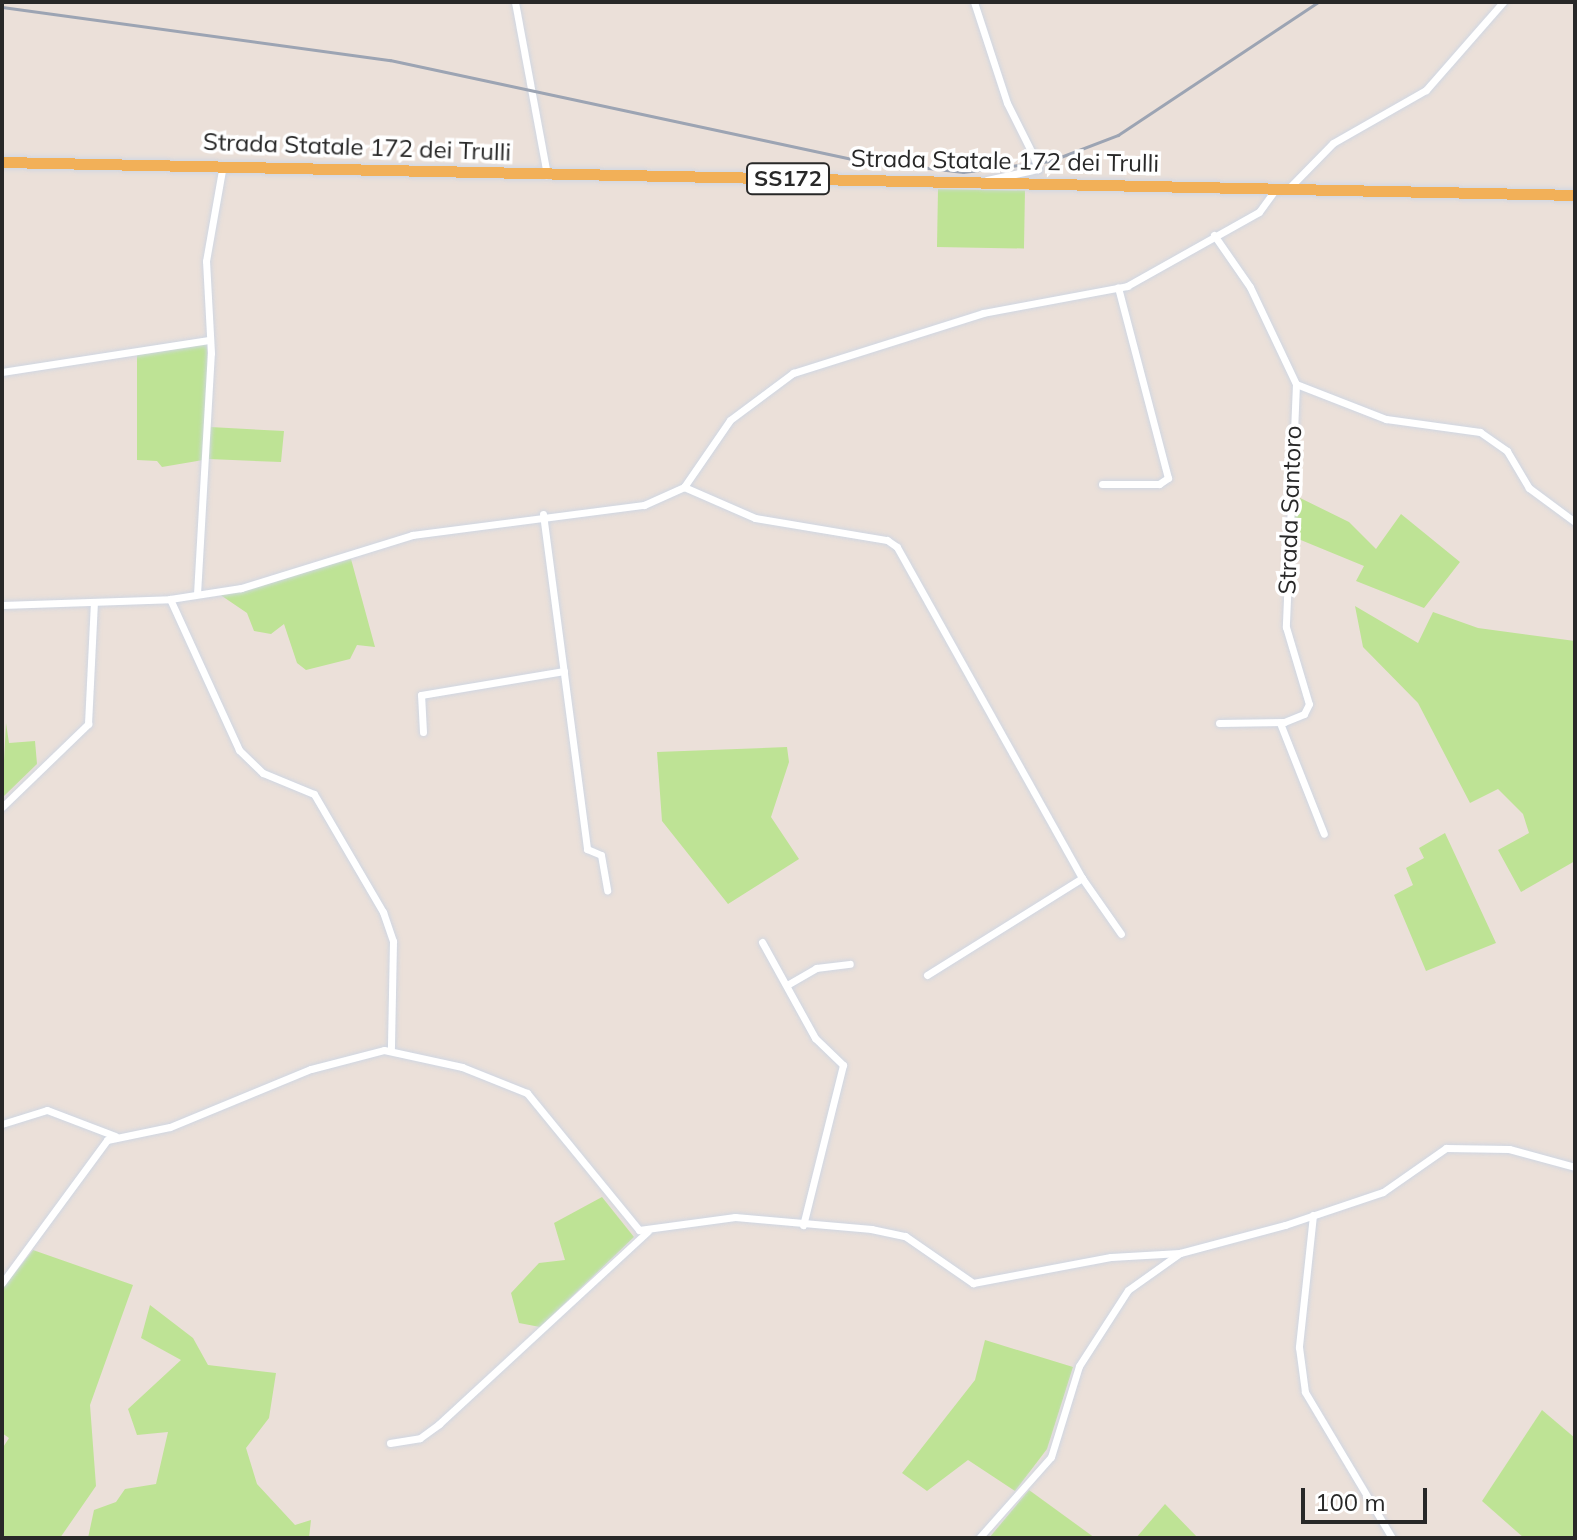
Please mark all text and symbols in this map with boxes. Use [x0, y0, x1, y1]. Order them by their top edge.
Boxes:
street label: Strada Statale 172 dei Trulli [203, 127, 511, 167]
street label: Strada Statale 172 dei Trulli [851, 144, 1159, 178]
road number: SS172 [746, 161, 830, 197]
street label: Strada Santoro [1273, 425, 1307, 595]
scale bar [1305, 1472, 1431, 1522]
text: 100 m [1315, 1487, 1386, 1517]

